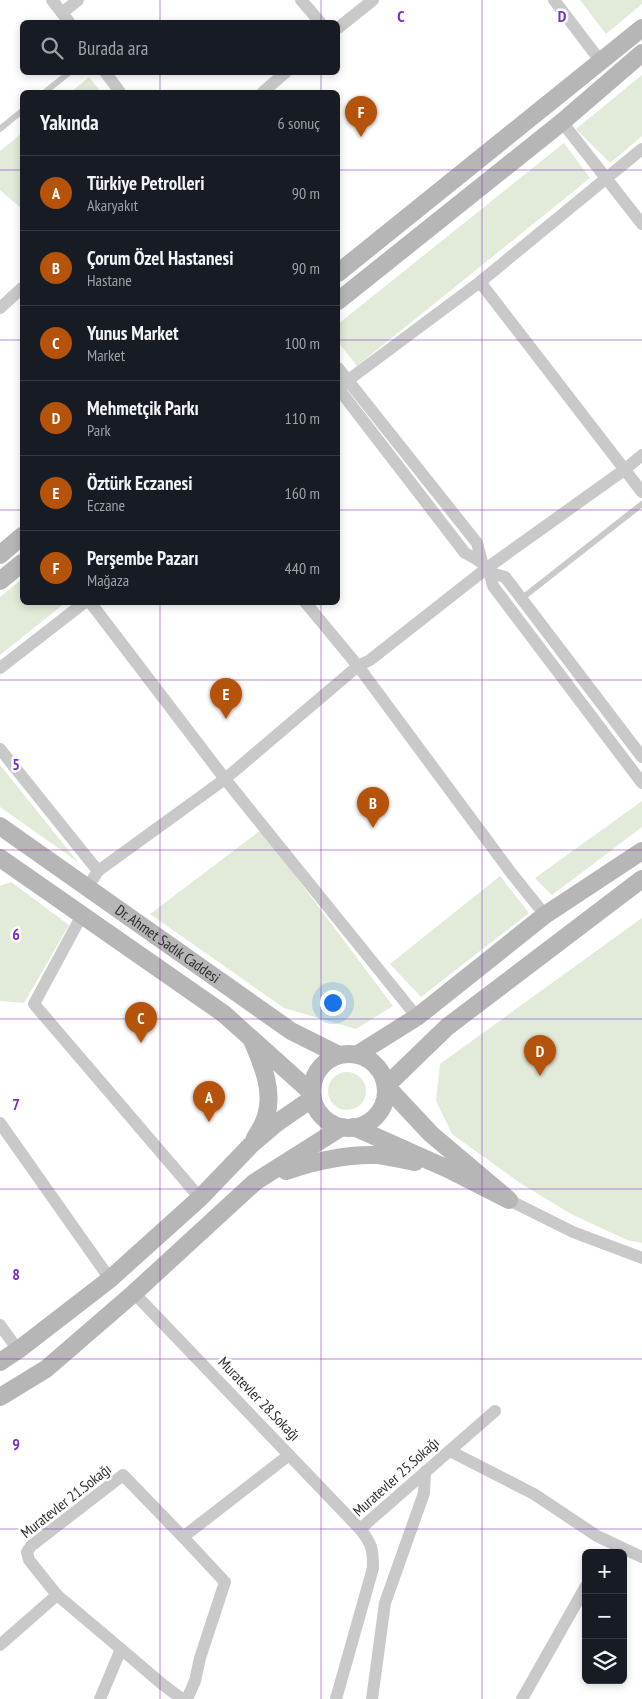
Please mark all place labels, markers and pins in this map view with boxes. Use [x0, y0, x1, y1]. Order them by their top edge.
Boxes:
pin: F [345, 96, 377, 137]
pin: E [210, 678, 242, 719]
pin: B [357, 787, 389, 828]
pin: C [125, 1002, 157, 1043]
pin: D [524, 1035, 556, 1076]
pin: A [193, 1081, 225, 1122]

